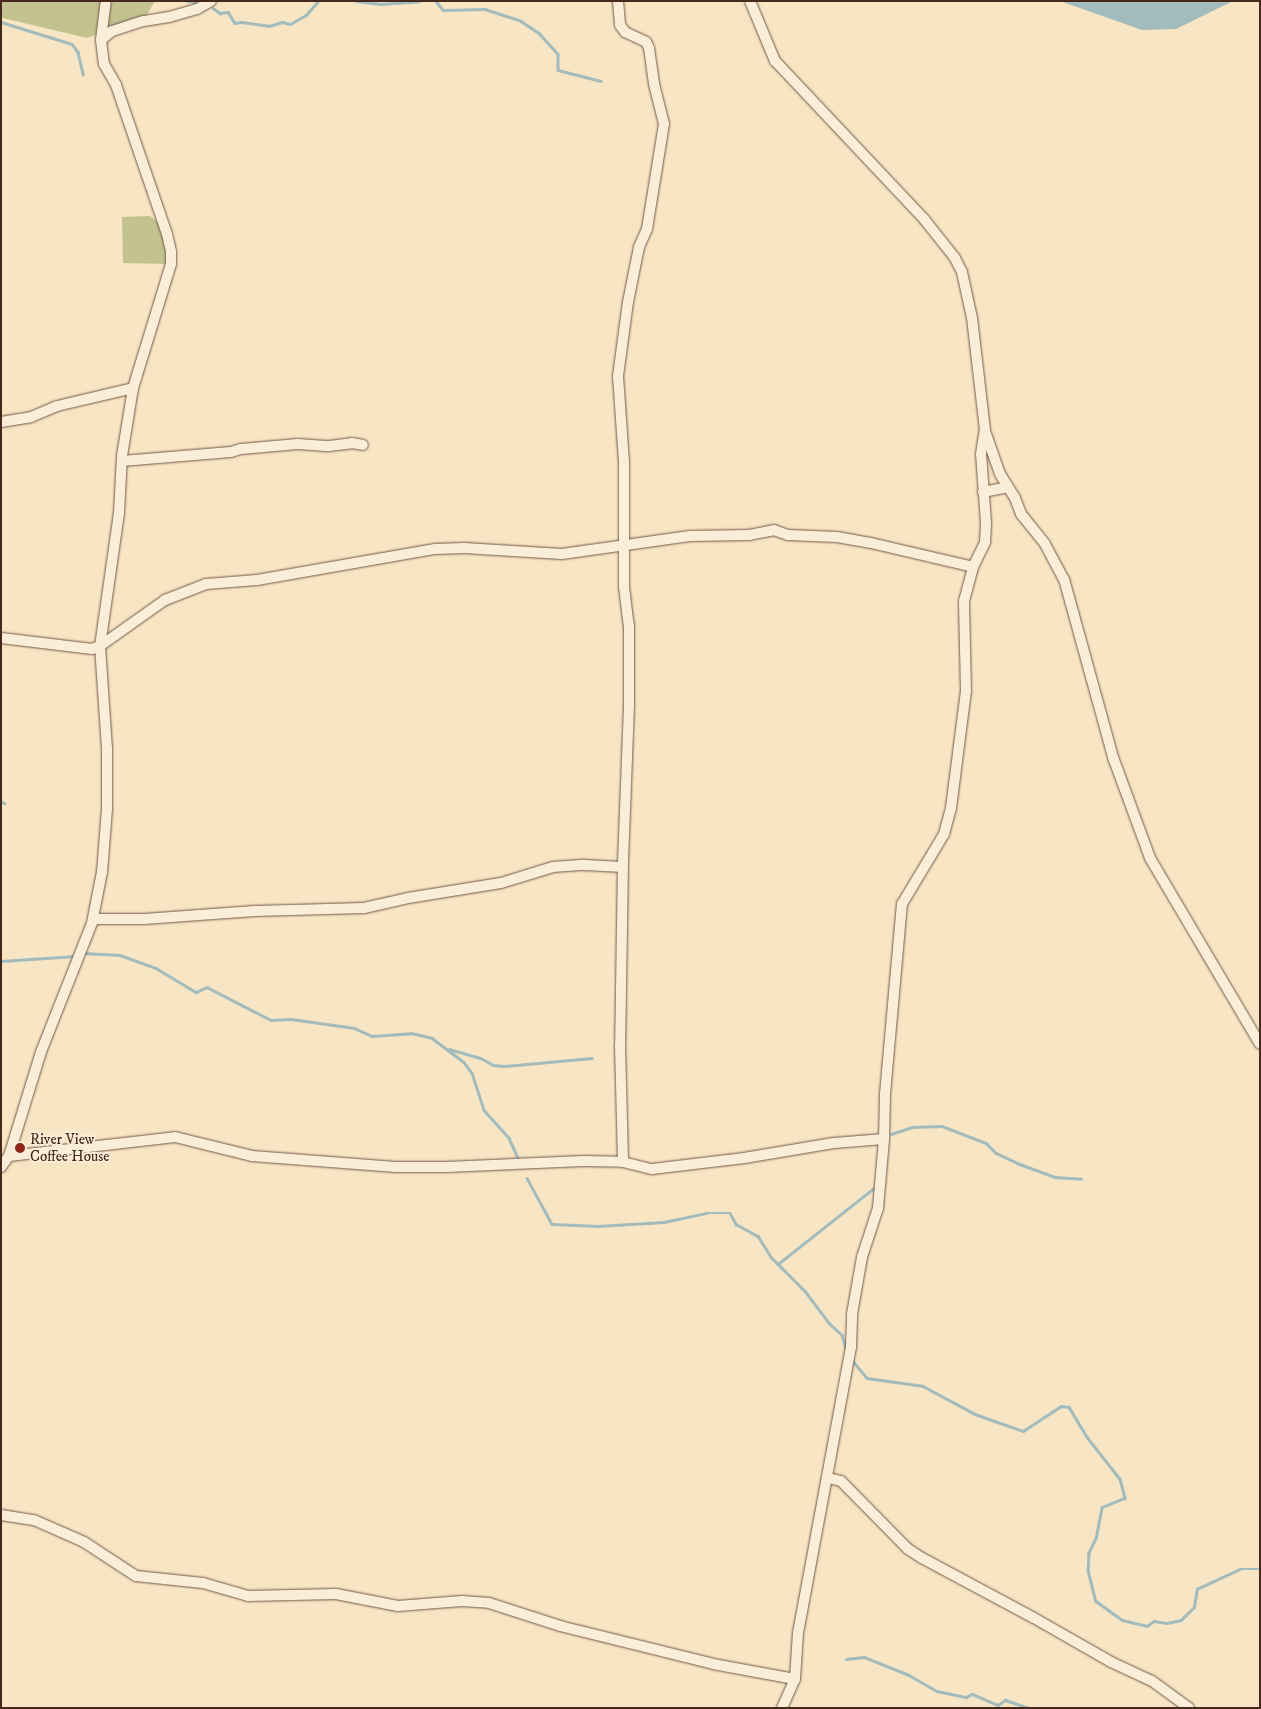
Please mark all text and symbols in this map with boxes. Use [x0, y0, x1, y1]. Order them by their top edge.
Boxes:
place label: River View Coffee House [30, 1130, 109, 1165]
marker: River View Coffee House [14, 1142, 26, 1154]

